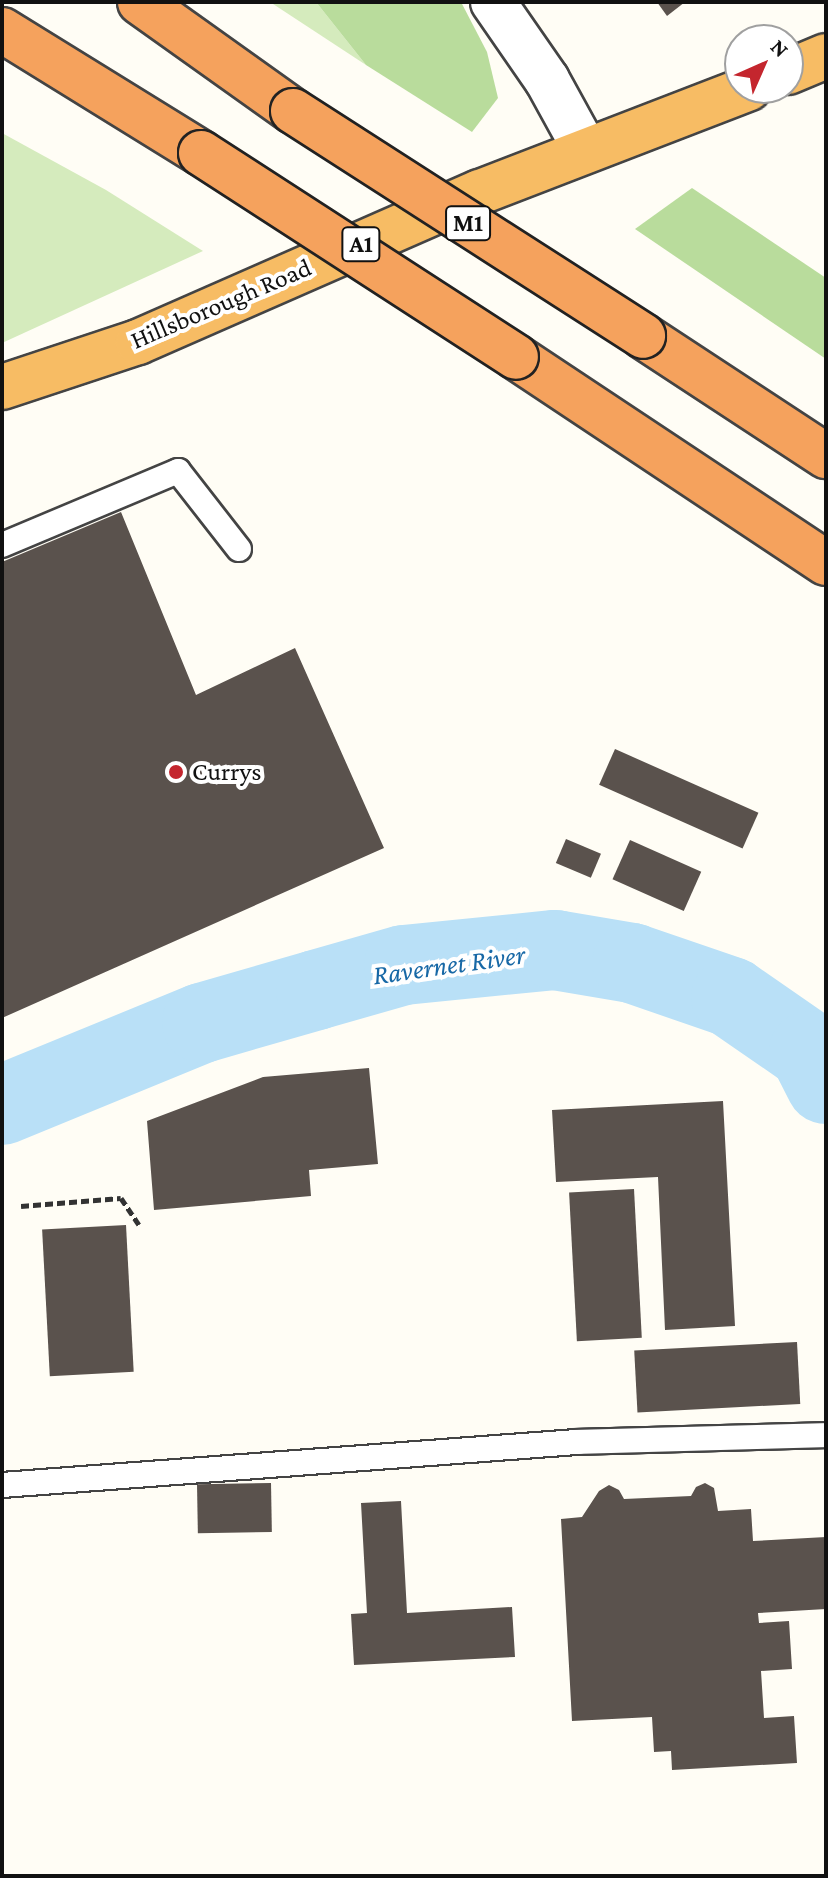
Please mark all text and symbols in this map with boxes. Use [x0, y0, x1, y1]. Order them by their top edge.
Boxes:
north arrow [724, 24, 804, 104]
text: N [766, 34, 794, 62]
road number: M1 [444, 203, 492, 243]
road number: A1 [341, 224, 381, 264]
street label: Hillsborough Road [126, 252, 316, 356]
place label: Currys [192, 756, 262, 788]
marker: Currys [167, 763, 185, 781]
water label: Ravernet River [371, 938, 527, 992]

